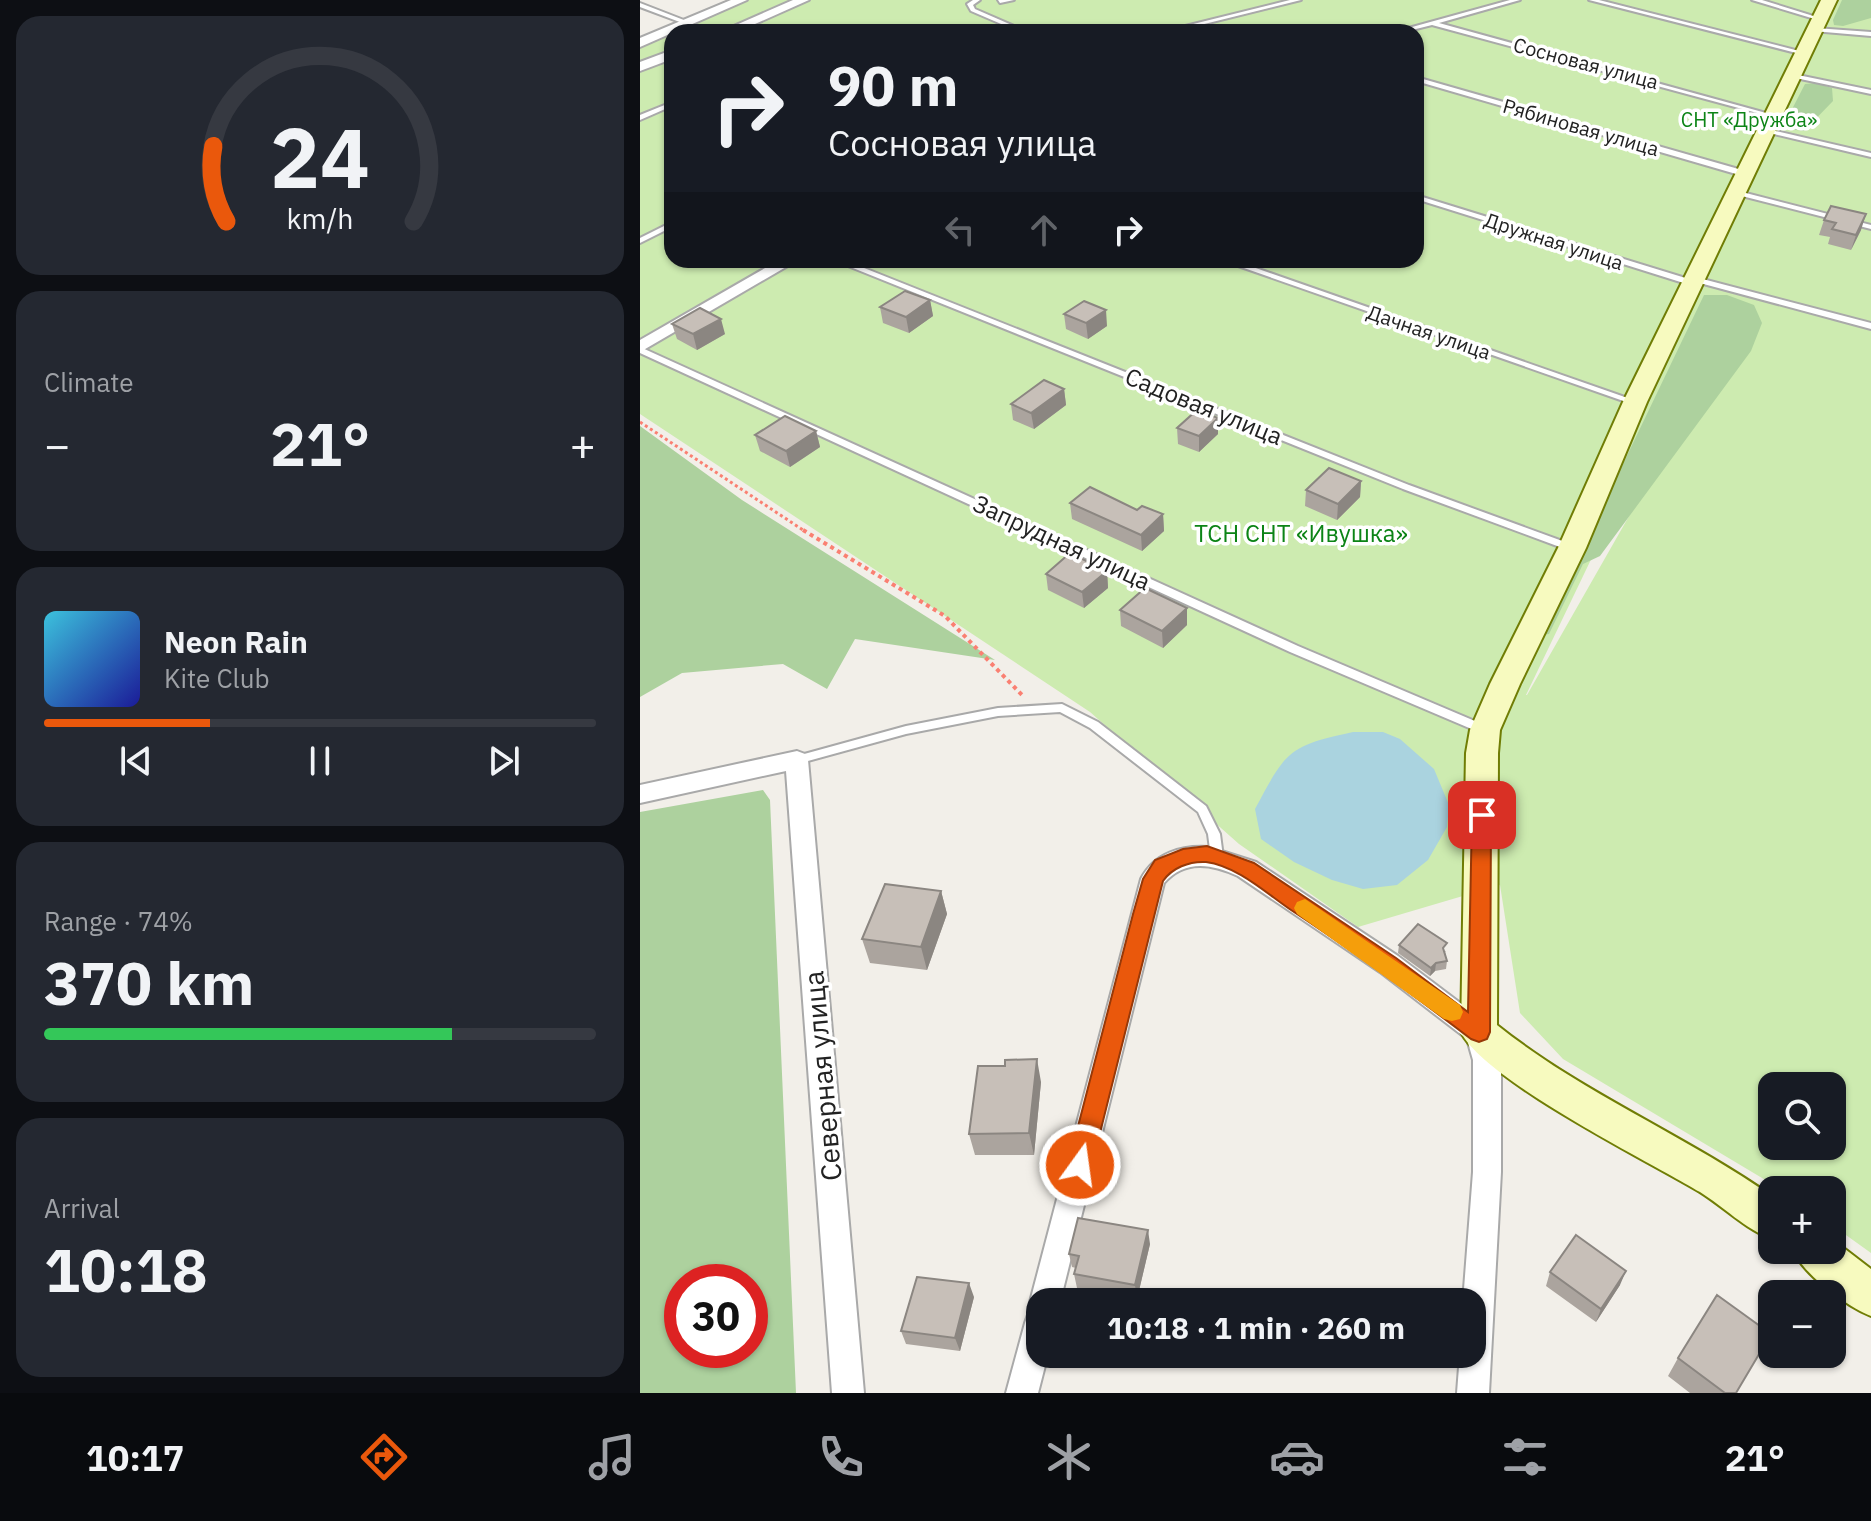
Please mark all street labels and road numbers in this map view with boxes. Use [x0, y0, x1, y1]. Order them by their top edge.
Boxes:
street label: Сосновая улица [1510, 31, 1662, 95]
street label: Рябиновая улица [1500, 92, 1663, 162]
street label: Дружная улица [1481, 206, 1627, 276]
street label: Дачная улица [1364, 298, 1495, 366]
street label: Садовая улица [1121, 360, 1288, 452]
street label: Запрудная улица [968, 487, 1156, 597]
street label: Северная улица [794, 969, 850, 1182]

